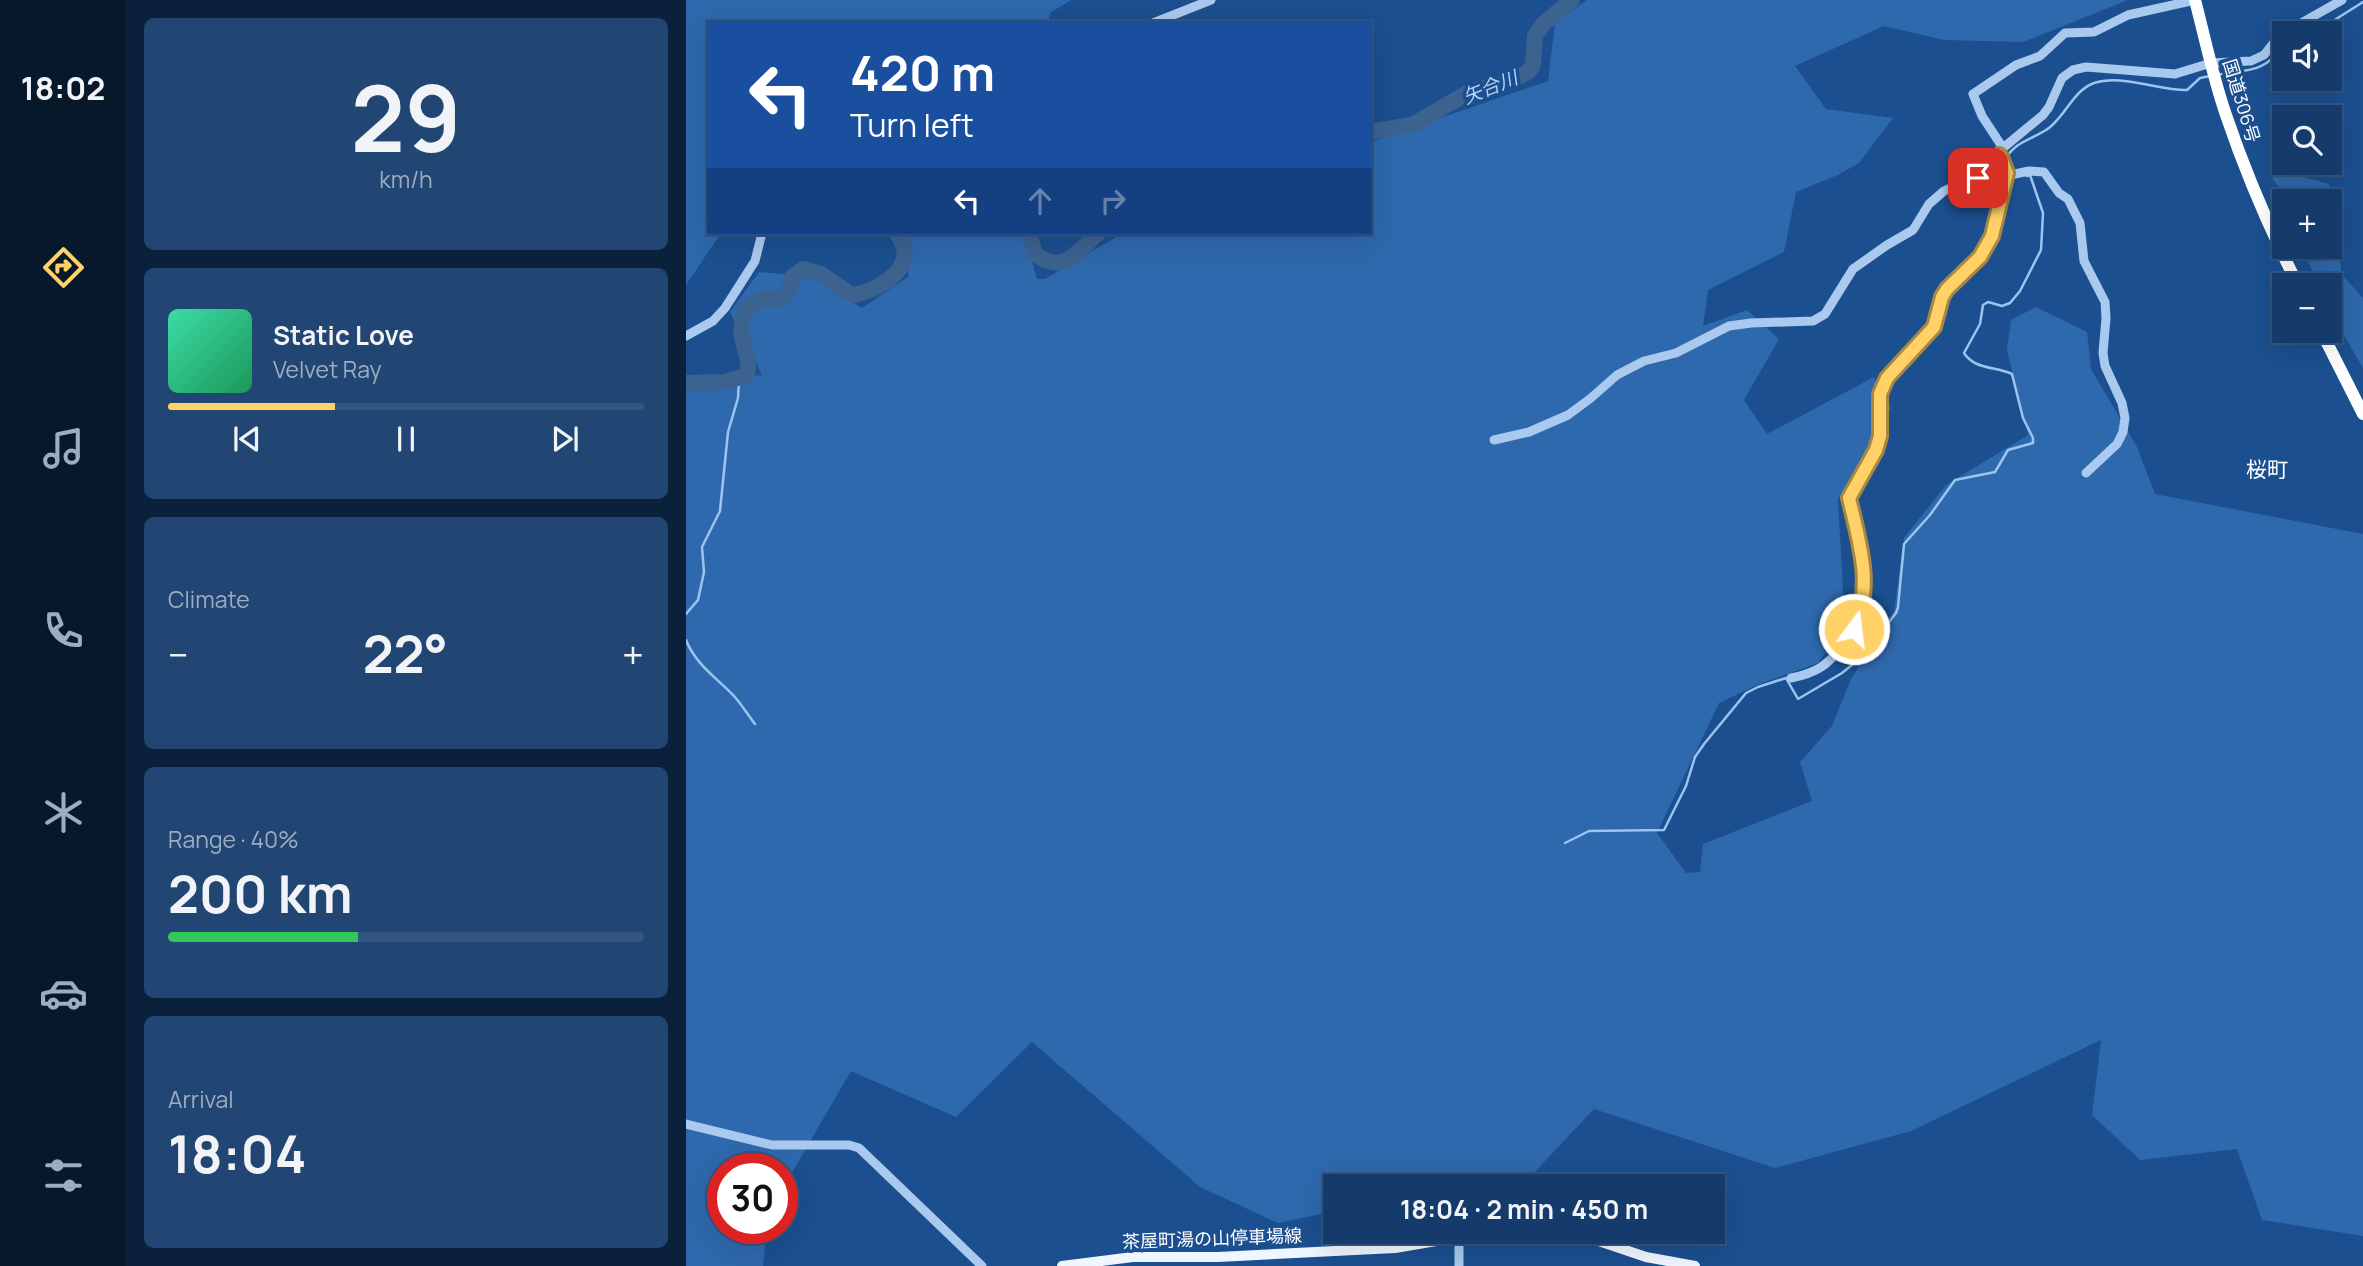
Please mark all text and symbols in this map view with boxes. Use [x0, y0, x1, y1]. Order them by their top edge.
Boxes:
map controls [2272, 21, 2342, 343]
button: sound [2272, 21, 2342, 91]
text: 420 m [850, 39, 995, 106]
icon: left [735, 49, 826, 140]
text: 29 [351, 55, 461, 179]
street label: 国道306号 [2218, 56, 2266, 145]
water label: 矢合川 [1459, 64, 1523, 110]
text: 18:02 [21, 66, 105, 110]
text: Turn left [850, 103, 974, 147]
button: search [2272, 105, 2342, 175]
pin [1948, 148, 2008, 208]
icon: arrive [1959, 159, 1997, 197]
text: km/h [379, 163, 433, 195]
icon: left [948, 182, 986, 220]
icon: ahead [1021, 182, 1059, 220]
icon: right [1094, 182, 1132, 220]
button: + [2272, 189, 2342, 259]
icon: directions [39, 243, 88, 292]
button: − [2272, 273, 2342, 343]
text: Static Love [273, 317, 414, 353]
text: Velvet Ray [273, 353, 382, 385]
icon: previous [228, 420, 266, 458]
icon: pause [387, 420, 425, 458]
icon: next [546, 420, 584, 458]
icon: music [39, 424, 88, 473]
district label: 桜町 [2246, 455, 2288, 483]
text: Climate [168, 583, 250, 615]
position arrow [1817, 592, 1891, 666]
icon: phone [39, 606, 88, 655]
text: 22° [363, 618, 448, 689]
text: − [168, 628, 189, 680]
text: + [622, 628, 644, 680]
icon: climate [39, 788, 88, 837]
text: Range · 40% [168, 823, 299, 855]
text: 200 km [168, 858, 353, 929]
icon: car [39, 969, 88, 1018]
text: Arrival [168, 1083, 234, 1115]
text: 18:04 [168, 1118, 306, 1189]
icon: filters [39, 1151, 88, 1200]
speed limit sign: 30 [707, 1153, 798, 1244]
text: 18:04 · 2 min · 450 m [1400, 1191, 1648, 1227]
street label: 茶屋町湯の山停車場線 [1122, 1223, 1302, 1253]

